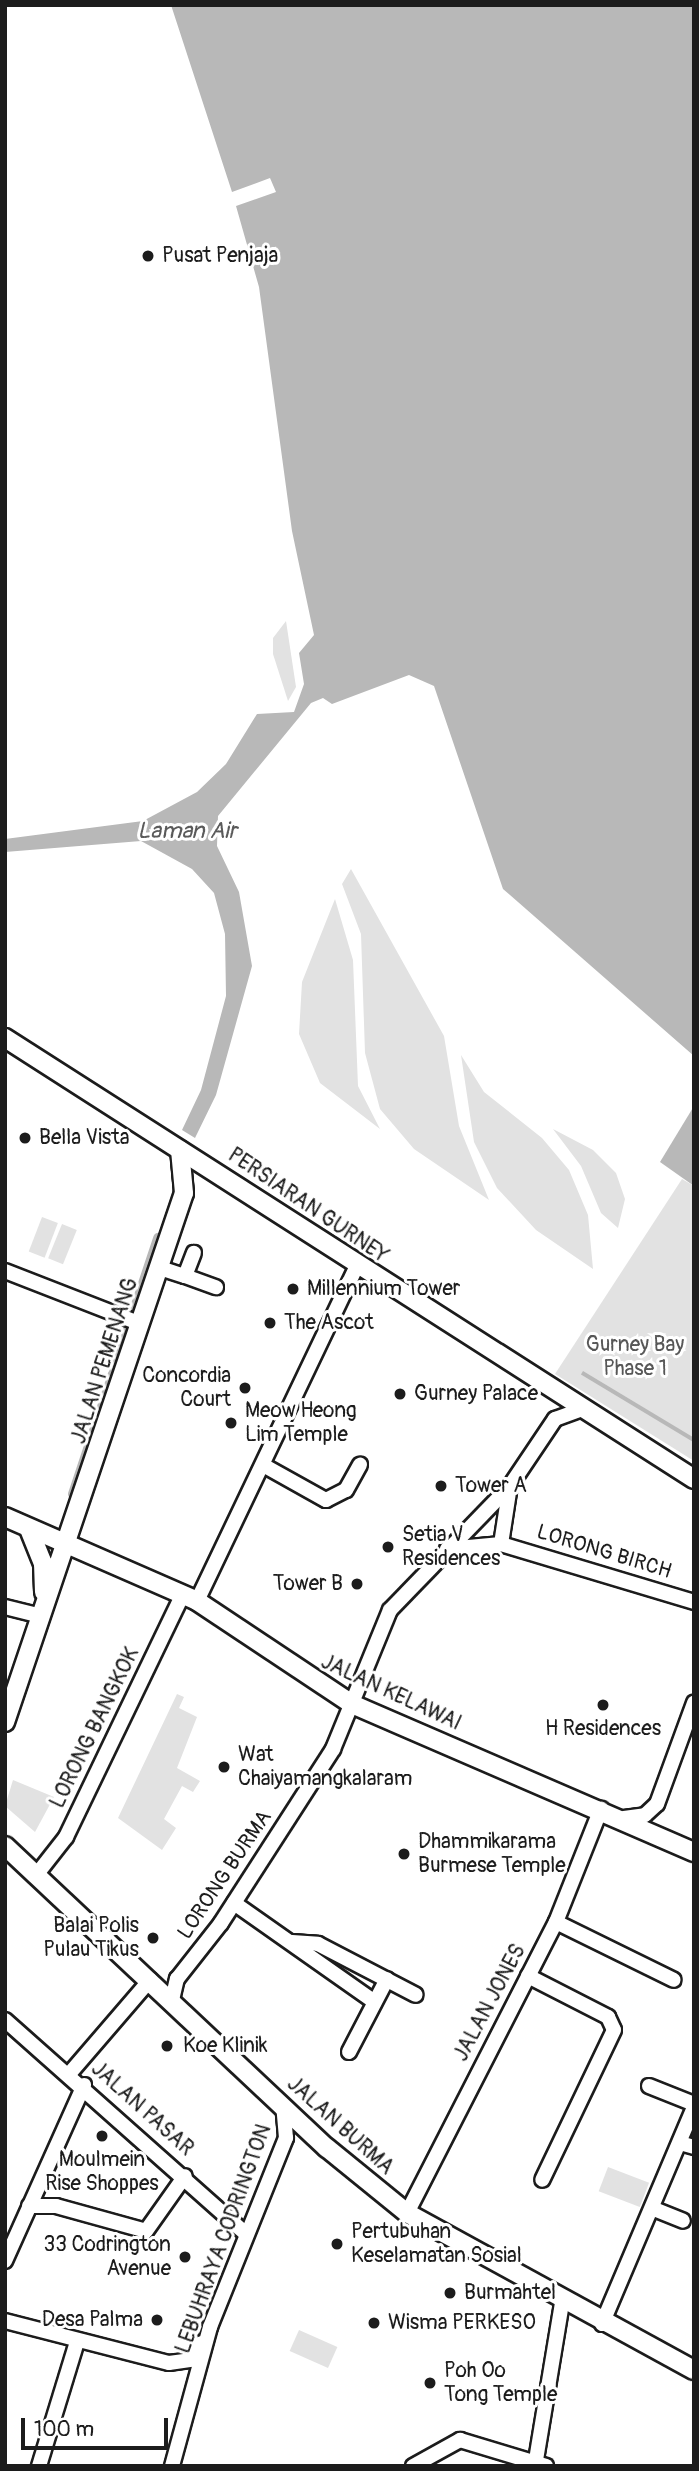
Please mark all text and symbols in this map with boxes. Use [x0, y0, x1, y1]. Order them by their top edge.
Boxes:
place label: Pusat Penjaja [162, 243, 278, 269]
marker: Pusat Penjaja [140, 248, 156, 264]
water label: Laman Air [137, 817, 237, 845]
place label: Bella Vista [39, 1125, 129, 1151]
marker: Bella Vista [17, 1130, 33, 1146]
street label: PERSIARAN GURNEY [223, 1143, 393, 1269]
street label: JALAN PEMENANG [66, 1275, 144, 1447]
place label: Millennium Tower [307, 1276, 460, 1302]
marker: Millennium Tower [285, 1281, 301, 1297]
place label: The Ascot [284, 1310, 374, 1336]
marker: The Ascot [262, 1315, 278, 1331]
park label: Gurney Bay Phase 1 [586, 1332, 684, 1382]
place label: Concordia Court [142, 1363, 231, 1413]
marker: Concordia Court [237, 1380, 253, 1396]
place label: Gurney Palace [414, 1381, 538, 1407]
marker: Gurney Palace [392, 1386, 408, 1402]
place label: Meow Heong Lim Temple [245, 1398, 357, 1448]
marker: Meow Heong Lim Temple [223, 1415, 239, 1431]
place label: Tower A [455, 1473, 527, 1499]
marker: Tower A [433, 1478, 449, 1494]
street label: LORONG BIRCH [534, 1520, 674, 1584]
place label: Setia V Residences [402, 1522, 500, 1572]
marker: Setia V Residences [380, 1539, 396, 1555]
place label: Tower B [273, 1571, 343, 1597]
marker: Tower B [349, 1576, 365, 1592]
street label: LORONG BANGKOK [45, 1644, 145, 1812]
street label: JALAN KELAWAI [317, 1649, 465, 1737]
marker: H Residences [595, 1697, 611, 1713]
place label: H Residences [545, 1716, 661, 1742]
place label: Wat Chaiyamangkalaram [238, 1742, 412, 1792]
marker: Wat Chaiyamangkalaram [216, 1759, 232, 1775]
street label: LORONG BURMA [173, 1806, 277, 1944]
place label: Dhammikarama Burmese Temple [418, 1829, 566, 1879]
marker: Dhammikarama Burmese Temple [396, 1846, 412, 1862]
place label: Balai Polis Pulau Tikus [43, 1913, 139, 1963]
marker: Balai Polis Pulau Tikus [145, 1930, 161, 1946]
street label: JALAN JONES [449, 1940, 531, 2066]
place label: Koe Klinik [183, 2033, 267, 2059]
marker: Koe Klinik [157, 2036, 177, 2056]
street label: JALAN PASAR [86, 2057, 198, 2161]
street label: JALAN BURMA [282, 2072, 398, 2180]
street label: LEBUHRAYA CODRINGTON [171, 2121, 277, 2357]
marker: Moulmein Rise Shoppes [94, 2128, 110, 2144]
place label: Moulmein Rise Shoppes [45, 2147, 159, 2197]
place label: Pertubuhan Keselamatan Sosial [351, 2219, 522, 2269]
place label: 33 Codrington Avenue [44, 2232, 171, 2282]
marker: Pertubuhan Keselamatan Sosial [329, 2236, 345, 2252]
marker: 33 Codrington Avenue [177, 2249, 193, 2265]
place label: Burmahtel [464, 2280, 556, 2306]
marker: Burmahtel [442, 2285, 458, 2301]
place label: Desa Palma [42, 2307, 143, 2333]
place label: Wisma PERKESO [388, 2310, 536, 2336]
marker: Desa Palma [149, 2312, 165, 2328]
marker: Wisma PERKESO [366, 2315, 382, 2331]
place label: Poh Oo Tong Temple [444, 2358, 557, 2408]
marker: Poh Oo Tong Temple [422, 2375, 438, 2391]
scale bar [24, 2404, 172, 2448]
text: 100 m [34, 2416, 94, 2443]

